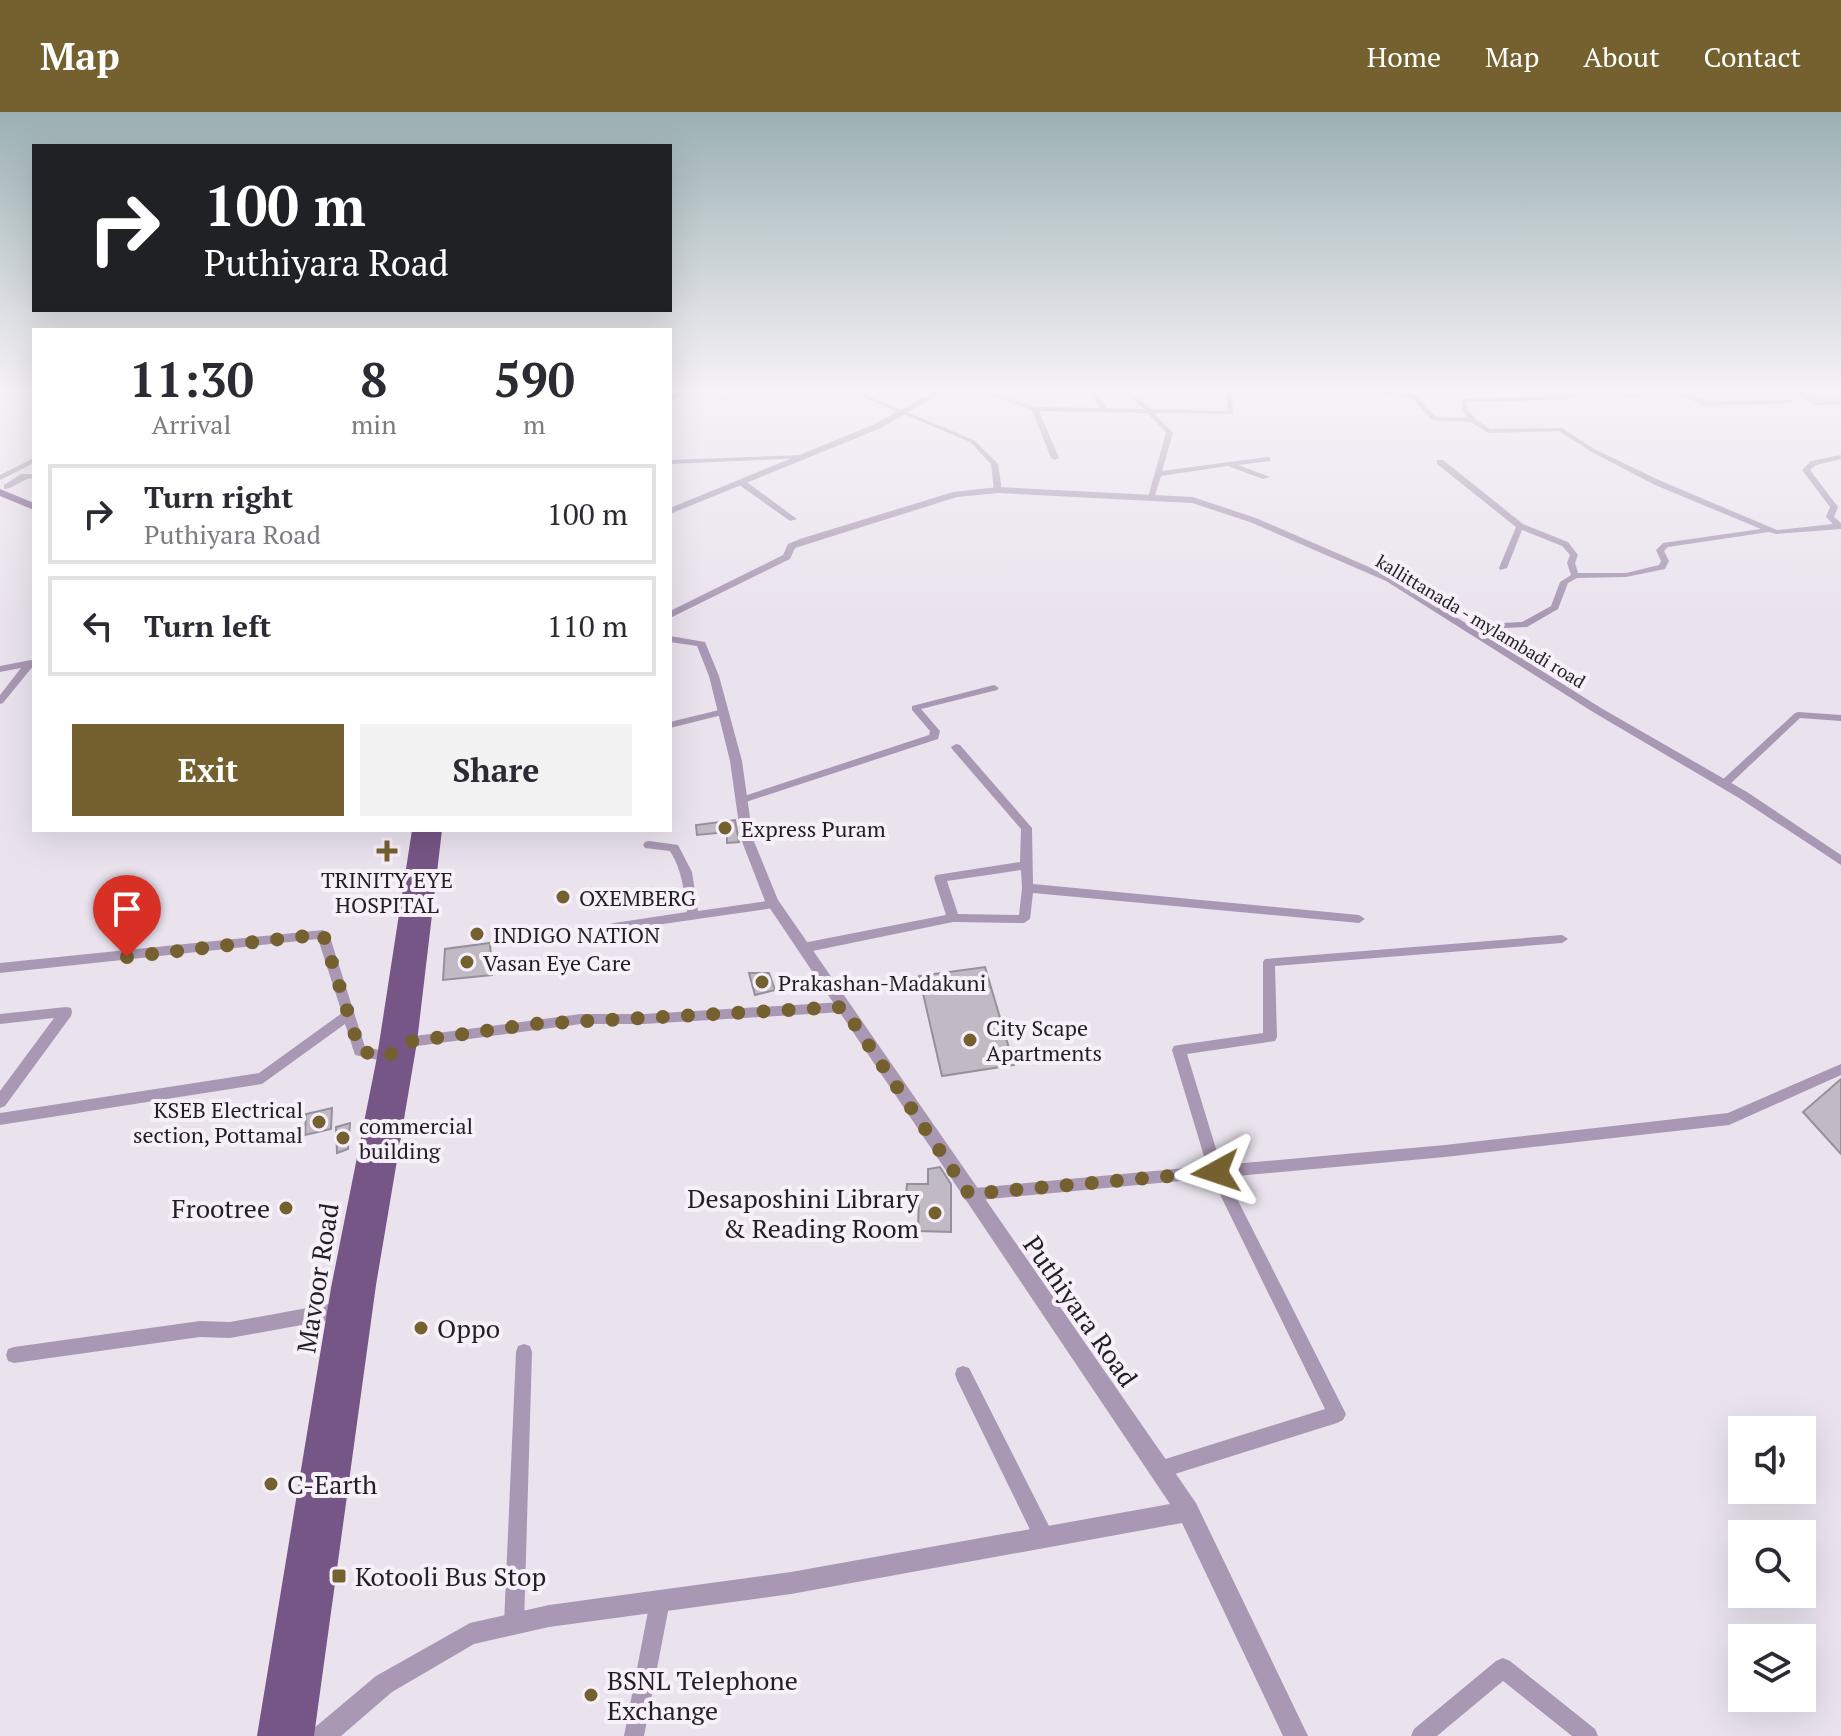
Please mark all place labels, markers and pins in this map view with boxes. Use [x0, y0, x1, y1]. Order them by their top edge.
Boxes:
place label: Express Puram [741, 814, 886, 843]
marker: Express Puram [716, 819, 734, 837]
marker: TRINITY EYE HOSPITAL [376, 840, 398, 862]
place label: TRINITY EYE HOSPITAL [321, 865, 453, 919]
pin [93, 875, 161, 957]
place label: OXEMBERG [579, 883, 696, 912]
marker: OXEMBERG [554, 888, 572, 906]
place label: INDIGO NATION [493, 920, 660, 949]
marker: INDIGO NATION [468, 925, 486, 943]
place label: Vasan Eye Care [483, 948, 631, 977]
marker: Vasan Eye Care [458, 953, 476, 971]
place label: Prakashan-Madakuni [778, 968, 986, 997]
marker: Prakashan-Madakuni [753, 973, 771, 991]
place label: City Scape Apartments [986, 1013, 1102, 1067]
marker: City Scape Apartments [961, 1031, 979, 1049]
place label: KSEB Electrical section, Pottamal [133, 1095, 303, 1149]
place label: commercial building [359, 1111, 473, 1165]
marker: KSEB Electrical section, Pottamal [310, 1113, 328, 1131]
marker: commercial building [334, 1129, 352, 1147]
place label: Desaposhini Library & Reading Room [687, 1181, 920, 1245]
place label: Frootree [172, 1191, 270, 1225]
marker: Frootree [277, 1199, 295, 1217]
marker: Desaposhini Library & Reading Room [926, 1204, 944, 1222]
place label: Oppo [437, 1311, 500, 1345]
marker: Oppo [412, 1319, 430, 1337]
place label: C-Earth [287, 1467, 377, 1501]
marker: C-Earth [262, 1475, 280, 1493]
place label: Kotooli Bus Stop [355, 1559, 546, 1593]
marker: Kotooli Bus Stop [330, 1567, 348, 1585]
place label: BSNL Telephone Exchange [607, 1663, 798, 1727]
marker: BSNL Telephone Exchange [582, 1686, 600, 1704]

